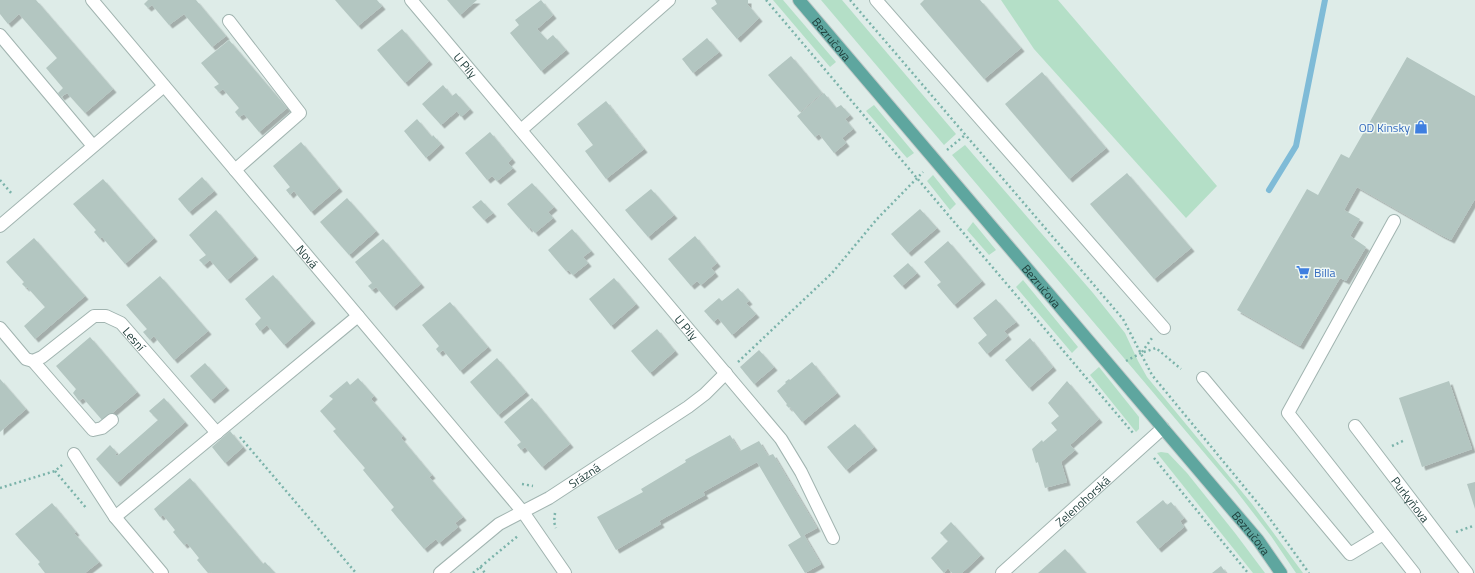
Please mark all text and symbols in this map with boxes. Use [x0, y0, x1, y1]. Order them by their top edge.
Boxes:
street label: Bezručova [808, 13, 856, 65]
street label: U Pily [449, 48, 482, 82]
place label: OD Kinsky [1359, 118, 1410, 137]
shop icon: OD Kinsky [1413, 119, 1429, 135]
street label: Nová [292, 240, 323, 272]
street label: Bezručova [1018, 260, 1066, 312]
place label: Billa [1314, 263, 1336, 282]
supermarket icon: Billa [1295, 264, 1311, 280]
street label: U Pily [670, 310, 703, 345]
street label: Lesní [119, 322, 151, 356]
street label: Srázná [564, 458, 604, 492]
street label: Zelenohorská [1051, 471, 1114, 531]
street label: Purkyňova [1387, 472, 1435, 526]
street label: Bezručova [1227, 506, 1275, 559]

